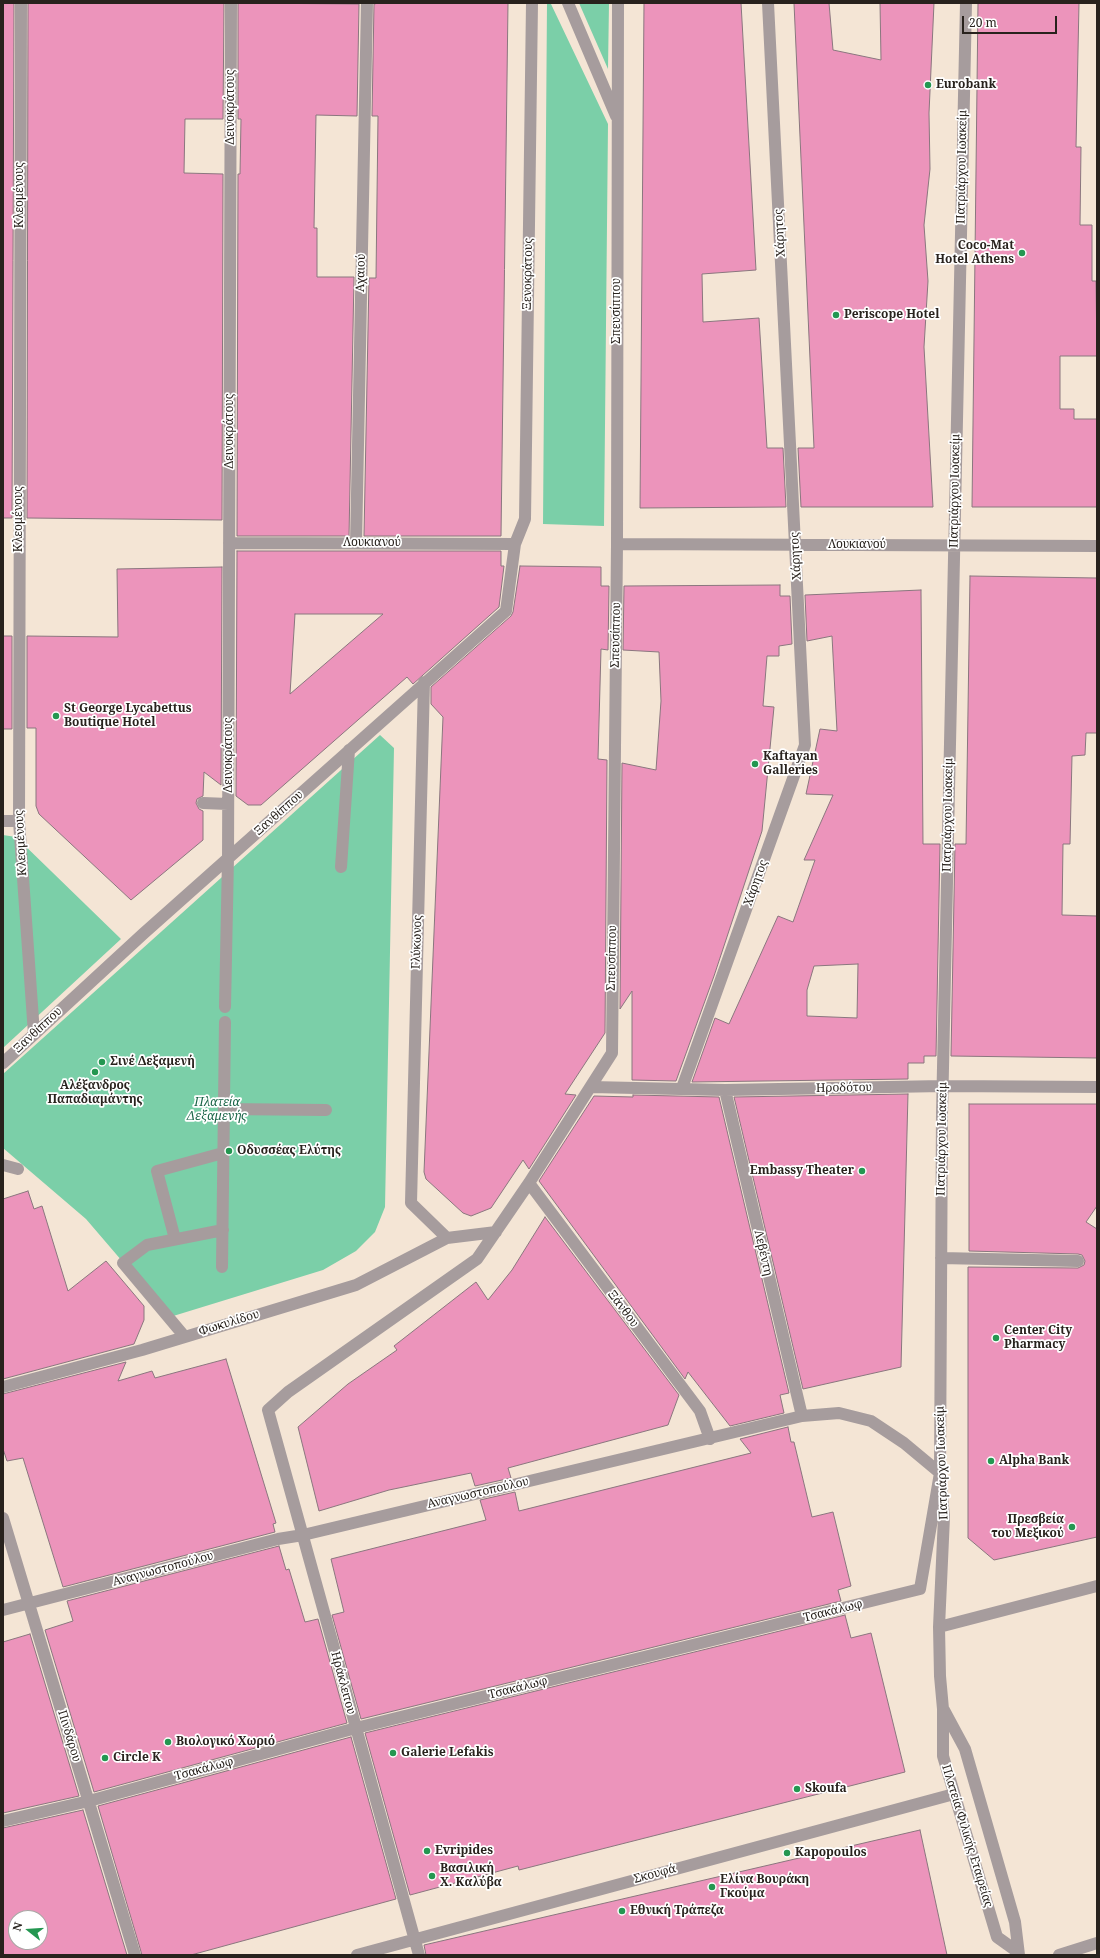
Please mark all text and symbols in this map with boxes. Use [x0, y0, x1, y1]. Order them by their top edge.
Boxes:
scale bar [964, 8, 1059, 34]
text: 20 m [969, 14, 997, 31]
street label: Δεινοκράτους [224, 69, 238, 145]
place label: Eurobank [936, 78, 996, 92]
marker: Eurobank [923, 80, 933, 90]
street label: Πατριάρχου Ιωακείμ [954, 110, 970, 224]
street label: Κλεομένους [13, 162, 27, 228]
street label: Χάρητος [772, 209, 788, 257]
street label: Ξενοκράτους [520, 238, 536, 310]
place label: Coco-Mat Hotel Athens [935, 239, 1014, 267]
marker: Coco-Mat Hotel Athens [1017, 248, 1027, 258]
street label: Αχαιού [353, 254, 369, 292]
street label: Σπευσίππου [610, 278, 624, 344]
place label: Periscope Hotel [844, 308, 939, 322]
marker: Periscope Hotel [831, 310, 841, 320]
street label: Δεινοκράτους [223, 393, 237, 469]
street label: Πατριάρχου Ιωακείμ [947, 434, 963, 548]
street label: Κλεομένους [12, 486, 26, 552]
street label: Χάρητος [788, 532, 804, 580]
street label: Λουκιανού [343, 536, 401, 550]
street label: Λουκιανού [828, 538, 886, 552]
street label: Σπευσίππου [608, 602, 624, 668]
place label: St George Lycabettus Boutique Hotel [64, 702, 191, 730]
marker: St George Lycabettus Boutique Hotel [51, 711, 61, 721]
street label: Δεινοκράτους [222, 717, 236, 793]
place label: Kaftayan Galleries [763, 750, 818, 778]
street label: Πατριάρχου Ιωακείμ [940, 758, 956, 872]
marker: Kaftayan Galleries [750, 759, 760, 769]
street label: Ξανθίππου [252, 787, 306, 839]
street label: Κλεομένους [12, 810, 30, 876]
street label: Χάρητος [741, 858, 771, 908]
street label: Γλύκωνος [409, 915, 425, 969]
street label: Σπευσίππου [604, 925, 620, 991]
street label: Ξανθίππου [11, 1004, 65, 1056]
place label: Σινέ Δεξαμενή [110, 1055, 195, 1069]
marker: Σινέ Δεξαμενή [97, 1057, 107, 1067]
marker: Αλέξανδρος Παπαδιαμάντης [90, 1067, 100, 1077]
place label: Αλέξανδρος Παπαδιαμάντης [47, 1079, 143, 1107]
street label: Ηροδότου [816, 1080, 872, 1096]
street label: Πατριάρχου Ιωακείμ [934, 1082, 950, 1196]
park label: Πλατεία Δεξαμενής [187, 1096, 247, 1124]
place label: Οδυσσέας Ελύτης [237, 1144, 341, 1158]
marker: Οδυσσέας Ελύτης [224, 1146, 234, 1156]
place label: Embassy Theater [750, 1164, 854, 1178]
marker: Embassy Theater [857, 1166, 867, 1176]
street label: Λεβέντη [751, 1229, 775, 1277]
street label: Ξάνθου [605, 1288, 641, 1330]
street label: Φωκυλίδου [197, 1307, 261, 1339]
place label: Center City Pharmacy [1004, 1324, 1072, 1352]
marker: Center City Pharmacy [991, 1333, 1001, 1343]
street label: Πατριάρχου Ιωακείμ [933, 1406, 951, 1520]
place label: Alpha Bank [999, 1454, 1069, 1468]
marker: Alpha Bank [986, 1456, 996, 1466]
street label: Αναγνωστοπούλου [426, 1474, 530, 1512]
place label: Πρεσβεία του Μεξικού [991, 1513, 1064, 1541]
marker: Πρεσβεία του Μεξικού [1067, 1522, 1077, 1532]
street label: Αναγνωστοπούλου [111, 1549, 215, 1589]
street label: Τσακάλωφ [802, 1597, 864, 1625]
street label: Ηράκλειτου [328, 1650, 358, 1716]
street label: Τσακάλωφ [487, 1674, 549, 1702]
street label: Πινδάρου [54, 1708, 84, 1764]
place label: Βιολογικό Χωριό [176, 1735, 275, 1749]
marker: Βιολογικό Χωριό [163, 1737, 173, 1747]
place label: Galerie Lefakis [401, 1746, 493, 1760]
marker: Galerie Lefakis [388, 1748, 398, 1758]
place label: Circle K [113, 1751, 161, 1765]
marker: Circle K [100, 1753, 110, 1763]
street label: Τσακάλωφ [173, 1754, 235, 1784]
street label: Πλατεία Φιλικής Εταιρείας [938, 1763, 996, 1909]
place label: Skoufa [805, 1782, 847, 1796]
marker: Skoufa [792, 1784, 802, 1794]
place label: Evripides [435, 1844, 493, 1858]
marker: Evripides [422, 1846, 432, 1856]
place label: Kapopoulos [795, 1846, 867, 1860]
marker: Kapopoulos [782, 1848, 792, 1858]
street label: Σκουφά [632, 1861, 678, 1887]
place label: Βασιλική Χ. Καλύβα [440, 1862, 502, 1890]
marker: Βασιλική Χ. Καλύβα [427, 1871, 437, 1881]
place label: Ελίνα Βουράκη Γκούμα [720, 1873, 809, 1901]
marker: Ελίνα Βουράκη Γκούμα [707, 1882, 717, 1892]
place label: Εθνική Τράπεζα [630, 1904, 724, 1918]
marker: Εθνική Τράπεζα [617, 1906, 627, 1916]
north arrow [8, 1910, 48, 1950]
text: N [9, 1920, 25, 1933]

